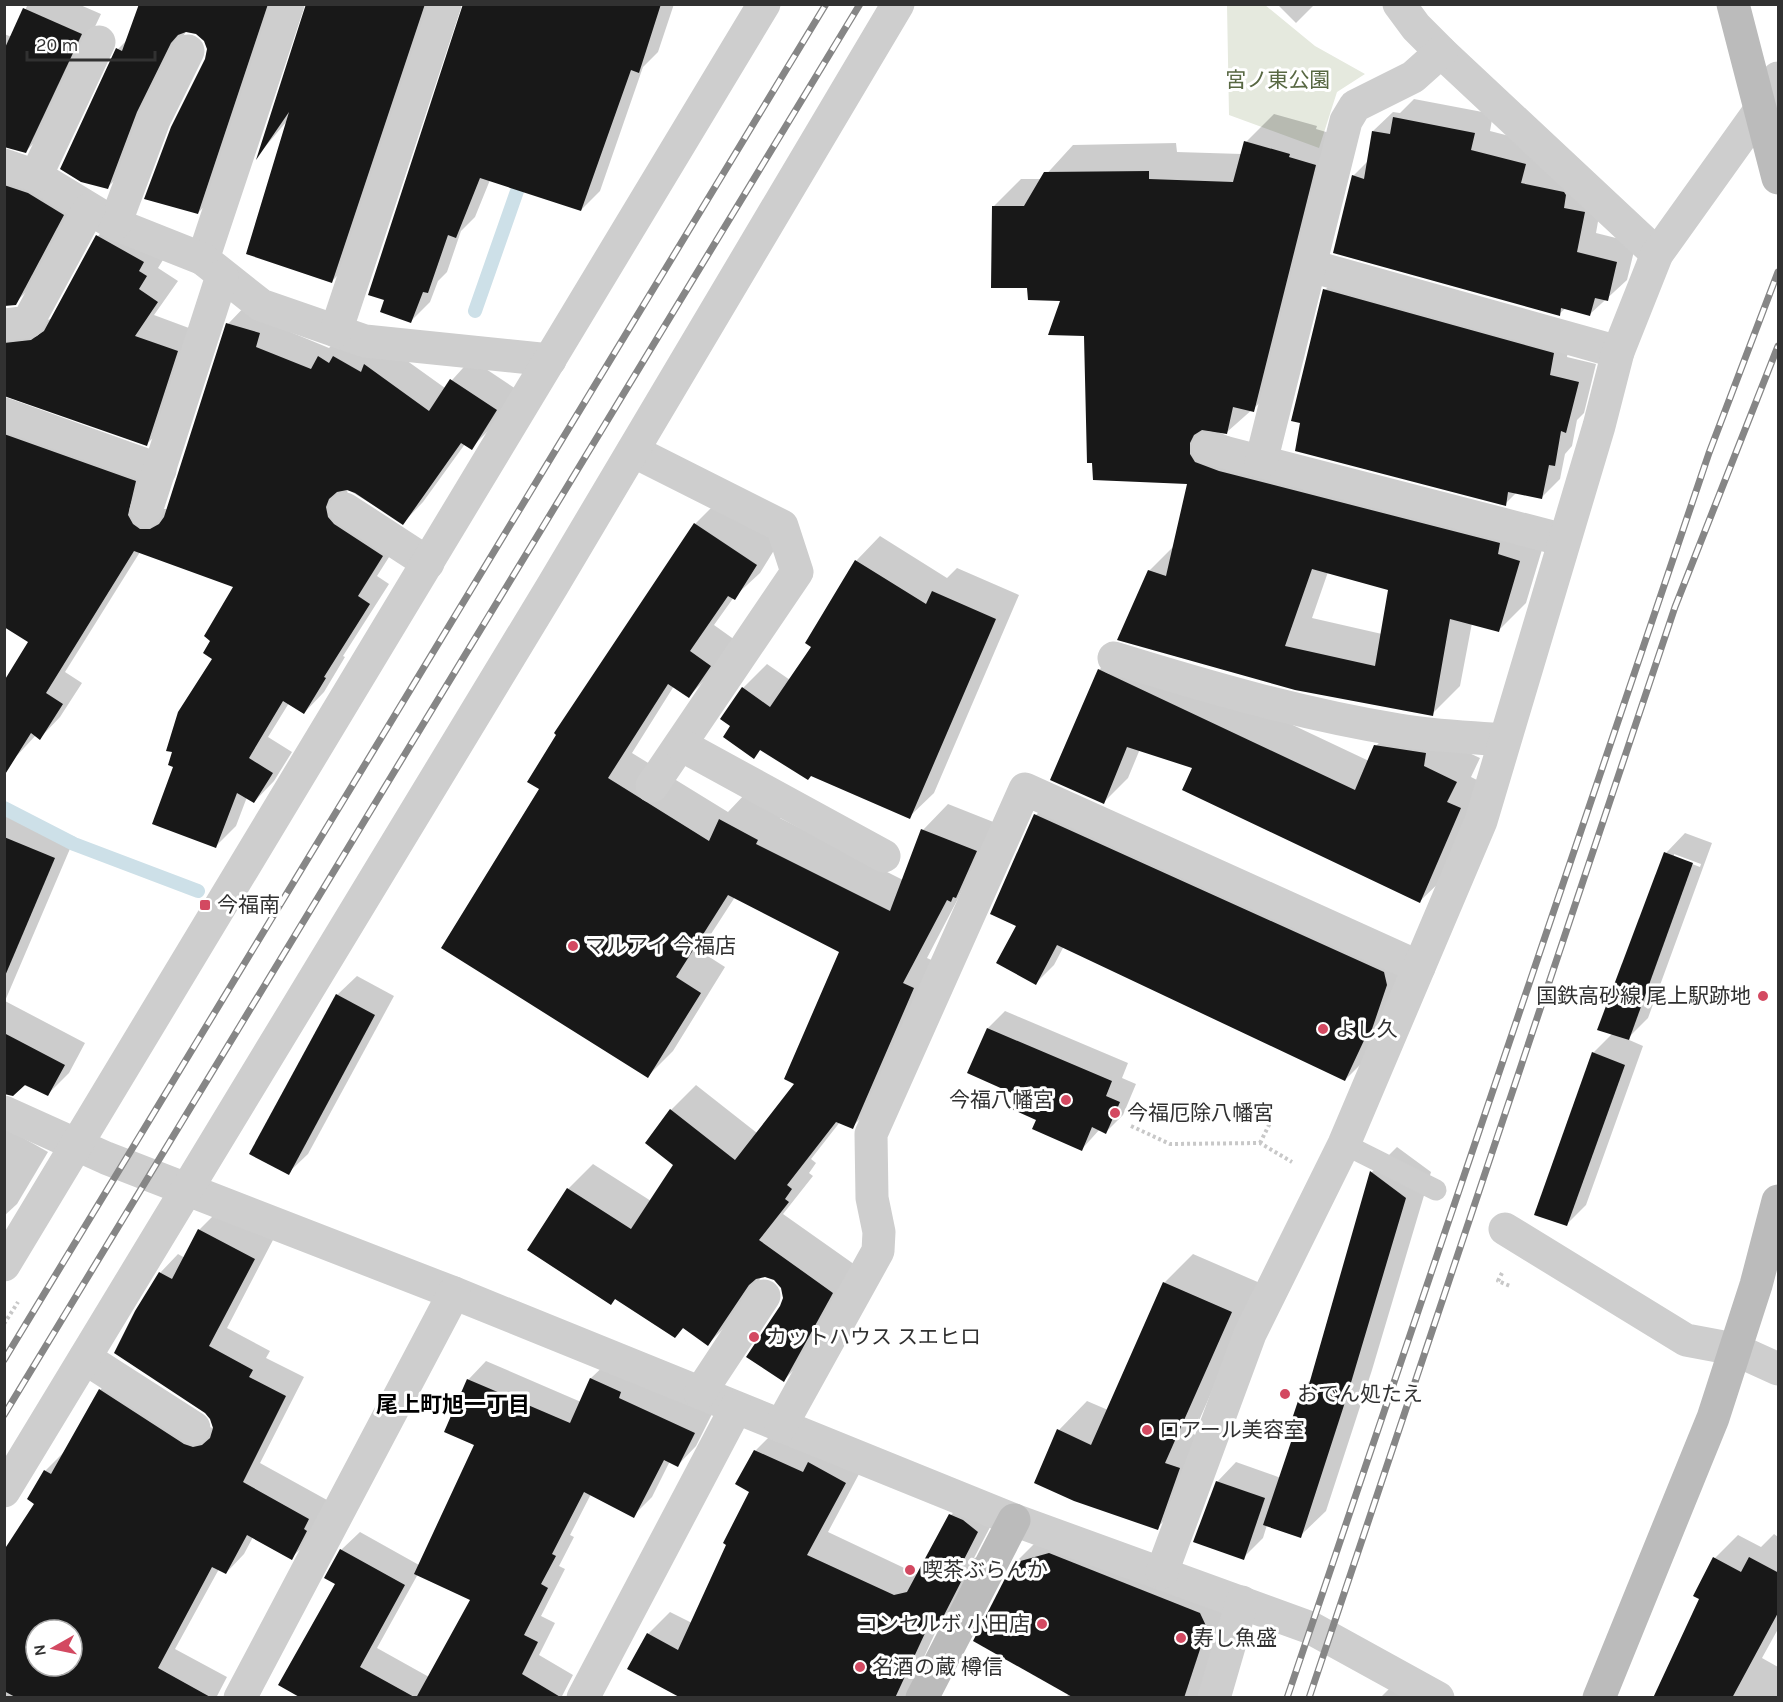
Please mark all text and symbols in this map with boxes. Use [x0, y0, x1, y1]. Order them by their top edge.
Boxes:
scale bar [27, 24, 154, 62]
text: 20 m [36, 34, 78, 56]
park label: 宮ノ東公園 [1226, 68, 1331, 92]
place label: 今福南 [217, 893, 280, 917]
marker: 今福南 [198, 898, 212, 912]
place label: マルアイ 今福店 [585, 934, 736, 958]
marker: マルアイ 今福店 [566, 939, 580, 953]
place label: 国鉄高砂線 尾上駅跡地 [1536, 984, 1751, 1008]
marker: 国鉄高砂線 尾上駅跡地 [1756, 989, 1770, 1003]
place label: よし久 [1335, 1017, 1398, 1041]
marker: よし久 [1316, 1022, 1330, 1036]
place label: 今福八幡宮 [949, 1088, 1054, 1112]
marker: 今福八幡宮 [1059, 1093, 1073, 1107]
place label: 今福厄除八幡宮 [1127, 1101, 1274, 1125]
marker: 今福厄除八幡宮 [1108, 1106, 1122, 1120]
place label: カットハウス スエヒロ [766, 1325, 981, 1349]
marker: カットハウス スエヒロ [747, 1330, 761, 1344]
place label: おでん処たえ [1297, 1382, 1423, 1406]
marker: おでん処たえ [1278, 1387, 1292, 1401]
district label: 尾上町旭一丁目 [376, 1392, 530, 1418]
place label: ロアール美容室 [1159, 1418, 1305, 1442]
marker: ロアール美容室 [1140, 1423, 1154, 1437]
place label: 喫茶ぶらんか [922, 1558, 1048, 1582]
marker: 喫茶ぶらんか [903, 1563, 917, 1577]
place label: コンセルボ 小田店 [857, 1612, 1030, 1636]
marker: コンセルボ 小田店 [1035, 1617, 1049, 1631]
north arrow [24, 1618, 84, 1678]
place label: 寿し魚盛 [1193, 1626, 1277, 1650]
marker: 寿し魚盛 [1174, 1631, 1188, 1645]
text: N [29, 1643, 50, 1657]
place label: 名酒の蔵 樽信 [872, 1655, 1003, 1679]
marker: 名酒の蔵 樽信 [853, 1660, 867, 1674]

